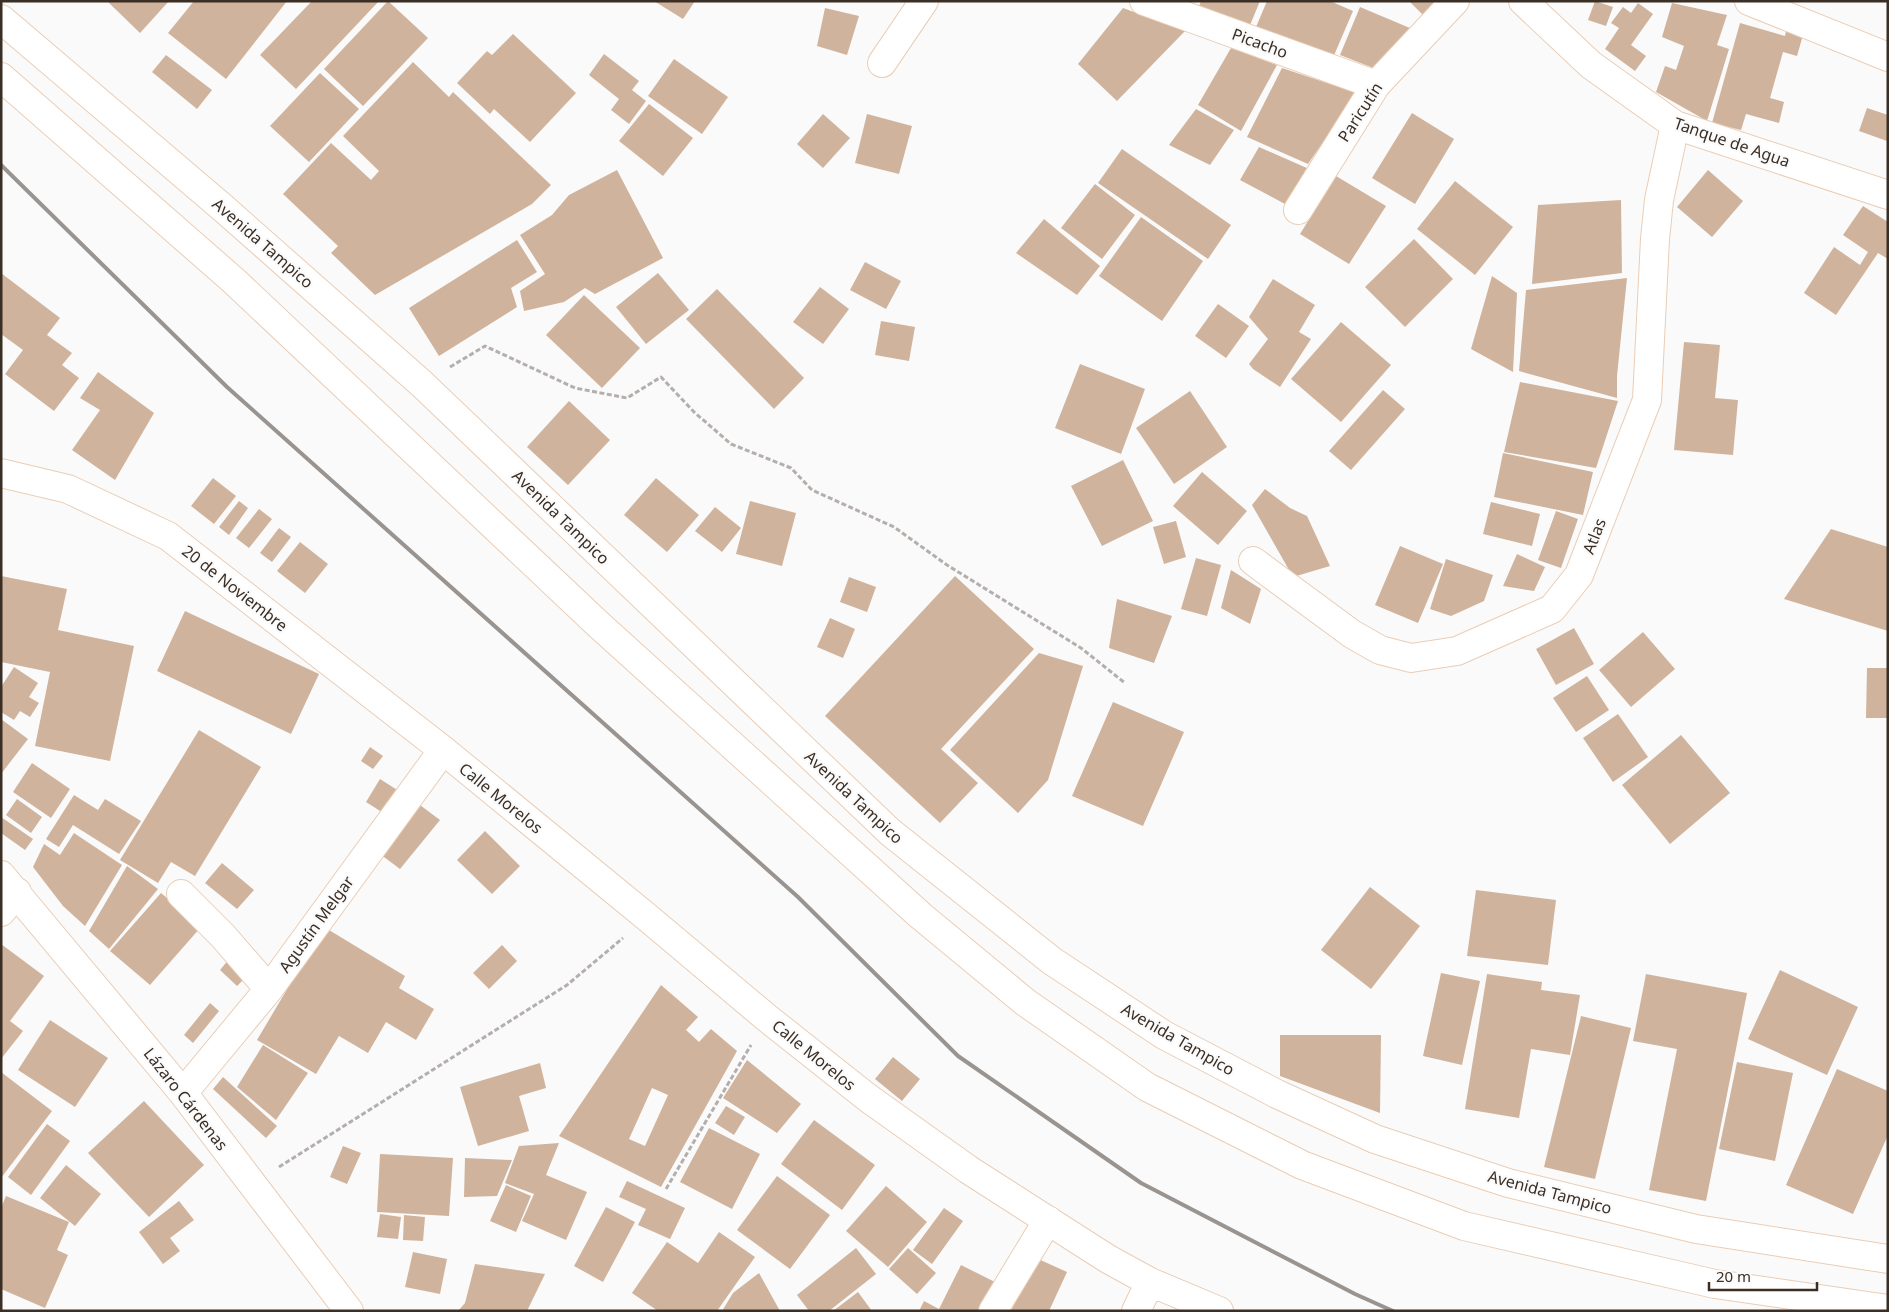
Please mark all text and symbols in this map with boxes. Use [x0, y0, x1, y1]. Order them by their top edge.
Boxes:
street label: Picacho [1229, 23, 1291, 63]
street label: Paricutín [1333, 78, 1387, 146]
street label: Tanque de Agua [1671, 112, 1793, 172]
street label: Avenida Tampico [208, 193, 318, 293]
street label: Avenida Tampico [508, 465, 614, 569]
street label: Atlas [1577, 515, 1611, 557]
street label: 20 de Noviembre [178, 540, 292, 636]
street label: Avenida Tampico [800, 746, 908, 848]
street label: Calle Morelos [455, 758, 547, 838]
street label: Agustín Melgar [273, 871, 359, 977]
street label: Avenida Tampico [1117, 998, 1239, 1080]
street label: Calle Morelos [768, 1015, 860, 1095]
street label: Lázaro Cárdenas [139, 1043, 233, 1155]
street label: Avenida Tampico [1486, 1165, 1614, 1219]
scale bar [1709, 1260, 1816, 1292]
text: 20 m [1716, 1266, 1751, 1286]

